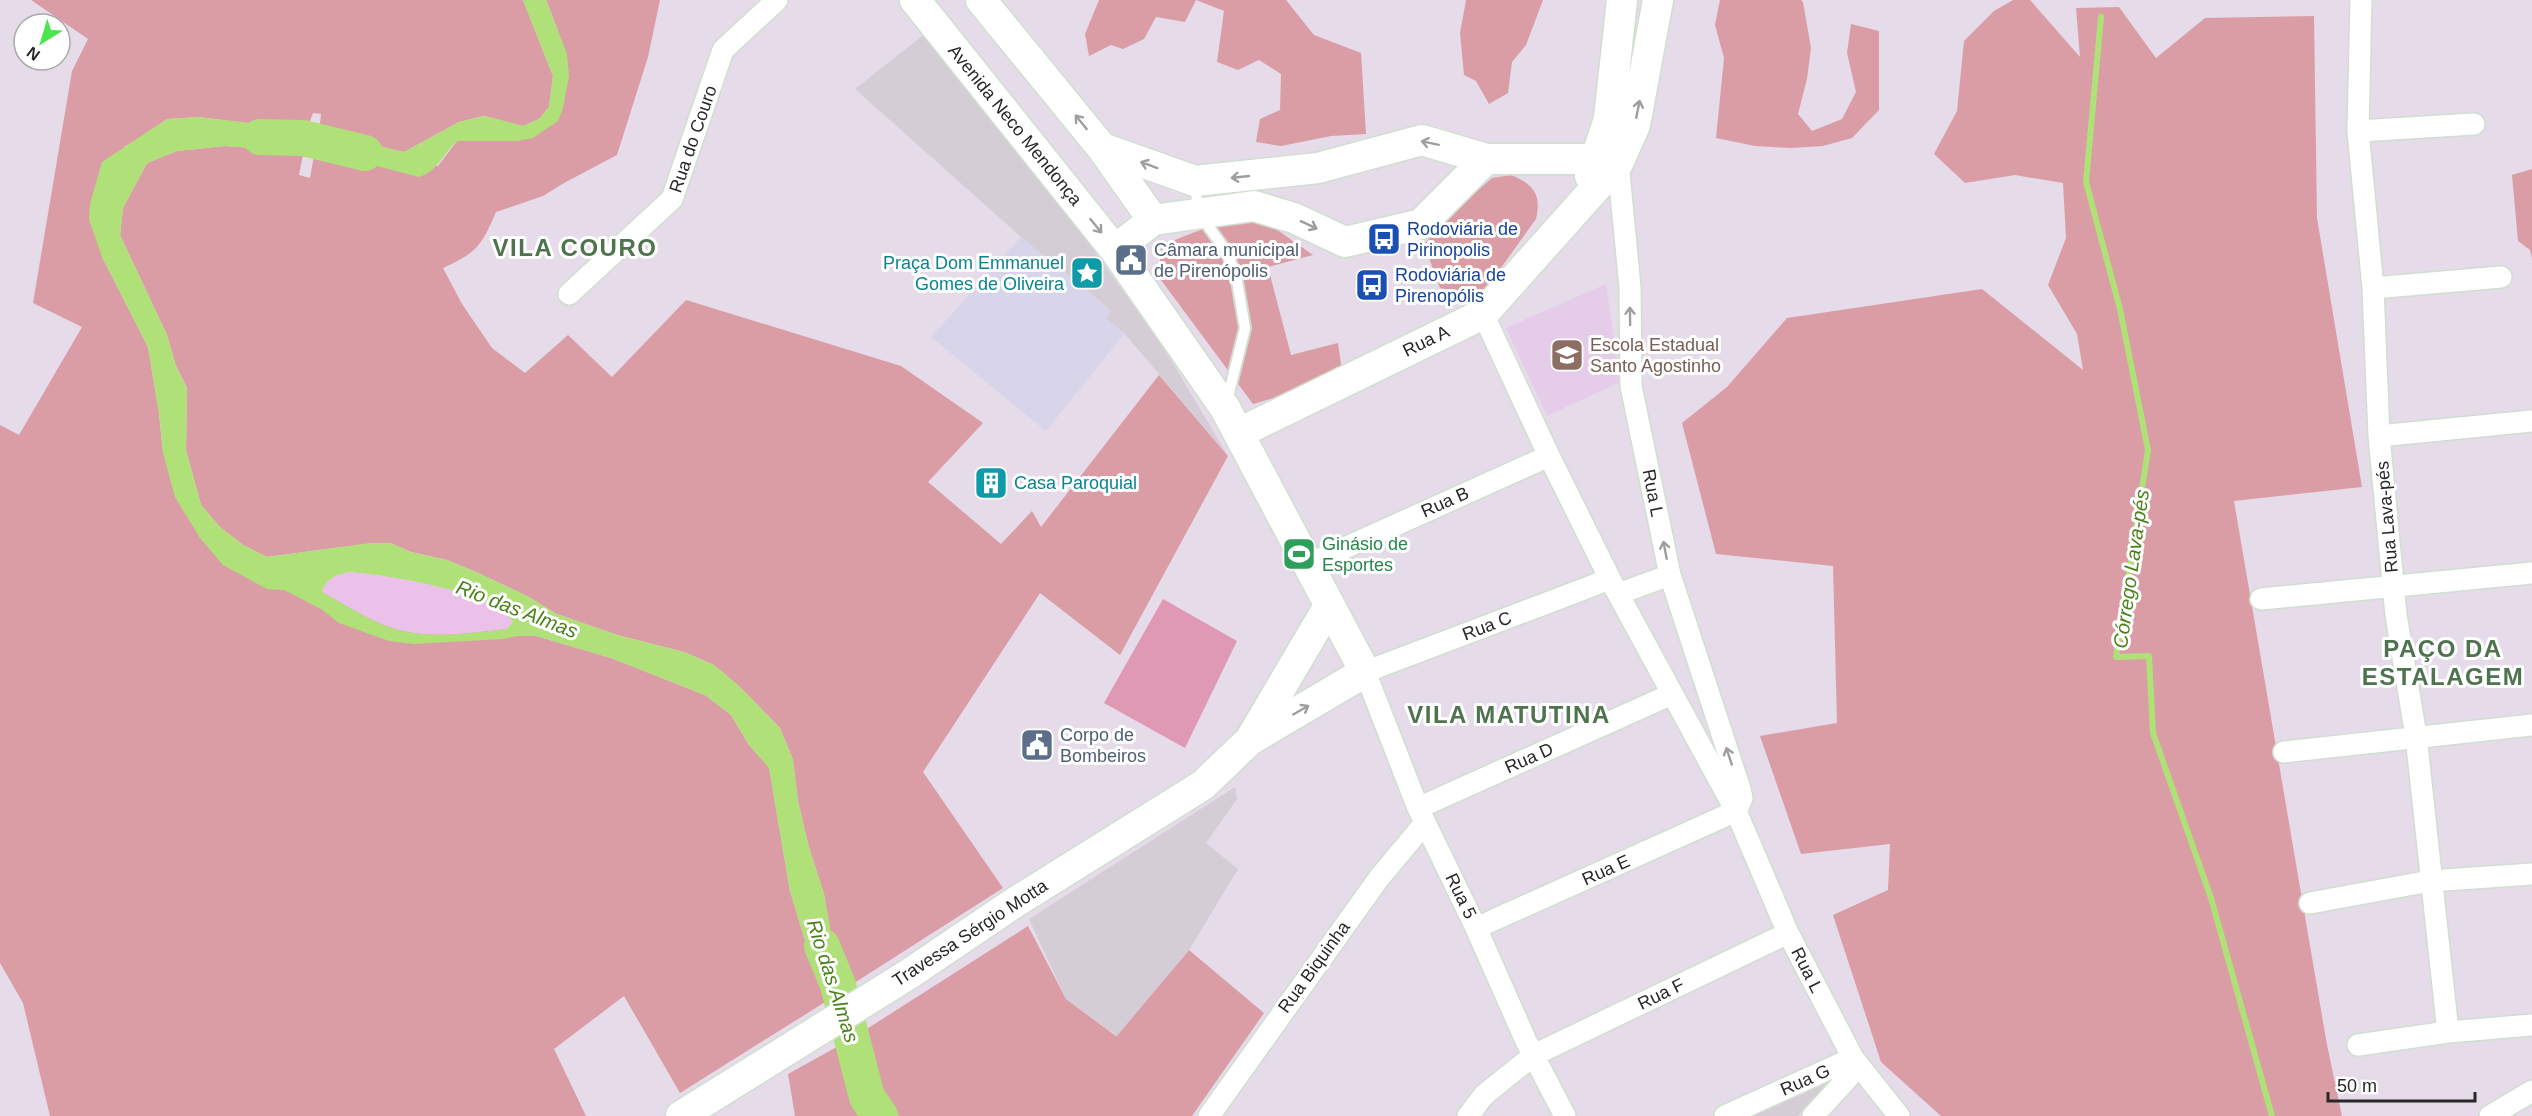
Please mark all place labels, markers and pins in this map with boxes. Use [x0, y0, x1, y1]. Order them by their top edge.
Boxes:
place label: Rodoviária de Pirinopolis [1407, 219, 1518, 260]
bus stop icon: Rodoviária de Pirinopolis [1366, 221, 1402, 257]
place label: Câmara municipal de Pirenópolis [1154, 240, 1299, 281]
public building icon: Câmara municipal de Pirenópolis [1113, 242, 1149, 278]
place label: Praça Dom Emmanuel Gomes de Oliveira [883, 253, 1065, 294]
place icon: Praça Dom Emmanuel Gomes de Oliveira [1069, 255, 1105, 291]
place label: Rodoviária de Pirenopólis [1395, 265, 1506, 306]
bus stop icon: Rodoviária de Pirenopólis [1354, 267, 1390, 303]
place label: Escola Estadual Santo Agostinho [1590, 335, 1721, 376]
school or university icon: Escola Estadual Santo Agostinho [1549, 337, 1585, 373]
building icon: Casa Paroquial [973, 465, 1009, 501]
place label: Casa Paroquial [1014, 473, 1137, 493]
place label: Ginásio de Esportes [1322, 534, 1408, 575]
sports icon: Ginásio de Esportes [1281, 536, 1317, 572]
place label: Corpo de Bombeiros [1060, 725, 1146, 766]
public building icon: Corpo de Bombeiros [1019, 727, 1055, 763]

